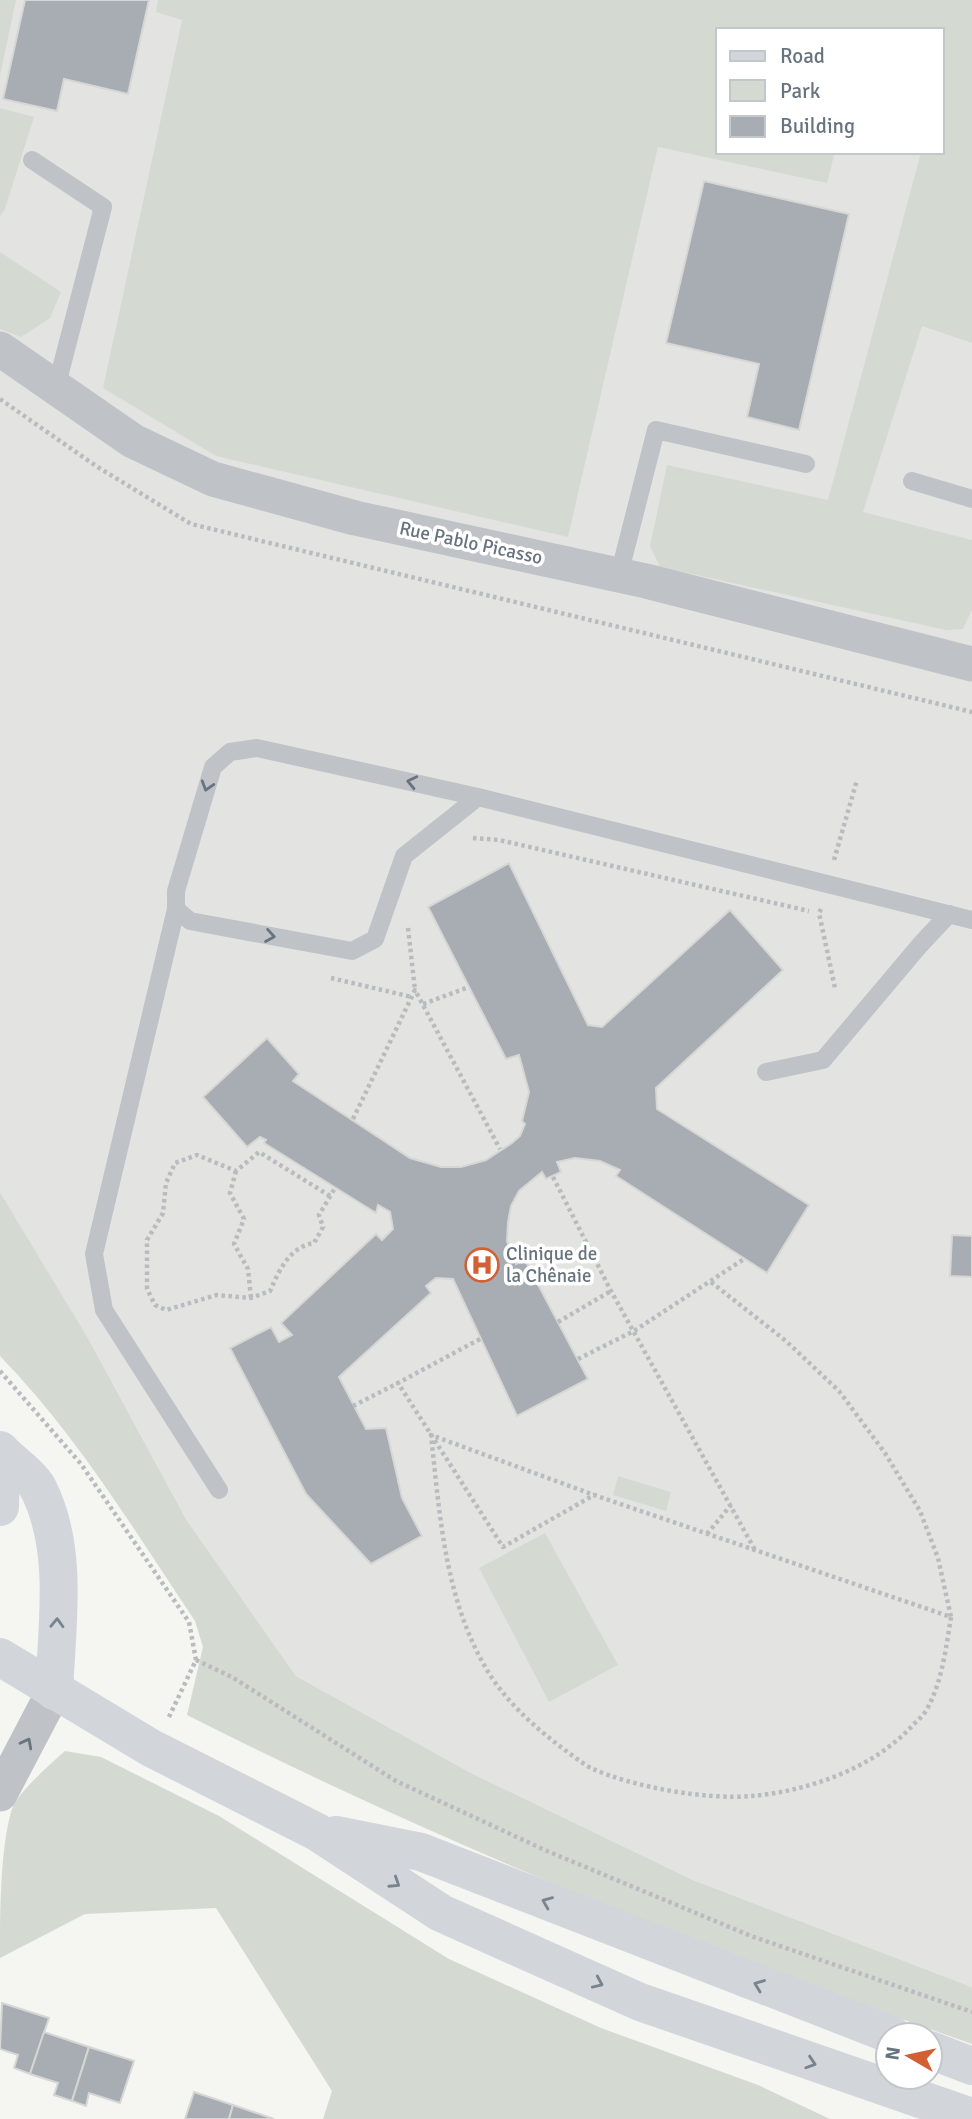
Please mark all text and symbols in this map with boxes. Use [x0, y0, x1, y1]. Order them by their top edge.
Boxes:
legend [716, 28, 944, 154]
text: Road [780, 43, 825, 69]
text: Park [780, 78, 821, 104]
text: Building [780, 113, 855, 139]
street label: Rue Pablo Picasso [397, 516, 545, 570]
one-way arrow [406, 775, 418, 790]
one-way arrow [201, 779, 216, 791]
one-way arrow [264, 928, 275, 943]
place label: Clinique de la Chênaie [506, 1242, 597, 1288]
hospital icon: Clinique de la Chênaie [463, 1246, 501, 1284]
one-way arrow [49, 1617, 64, 1628]
one-way arrow [19, 1737, 33, 1750]
one-way arrow [387, 1874, 400, 1887]
one-way arrow [542, 1896, 554, 1910]
one-way arrow [591, 1975, 603, 1989]
one-way arrow [754, 1979, 766, 1993]
north arrow [874, 2021, 944, 2091]
text: N [880, 2045, 906, 2062]
one-way arrow [804, 2055, 817, 2069]

